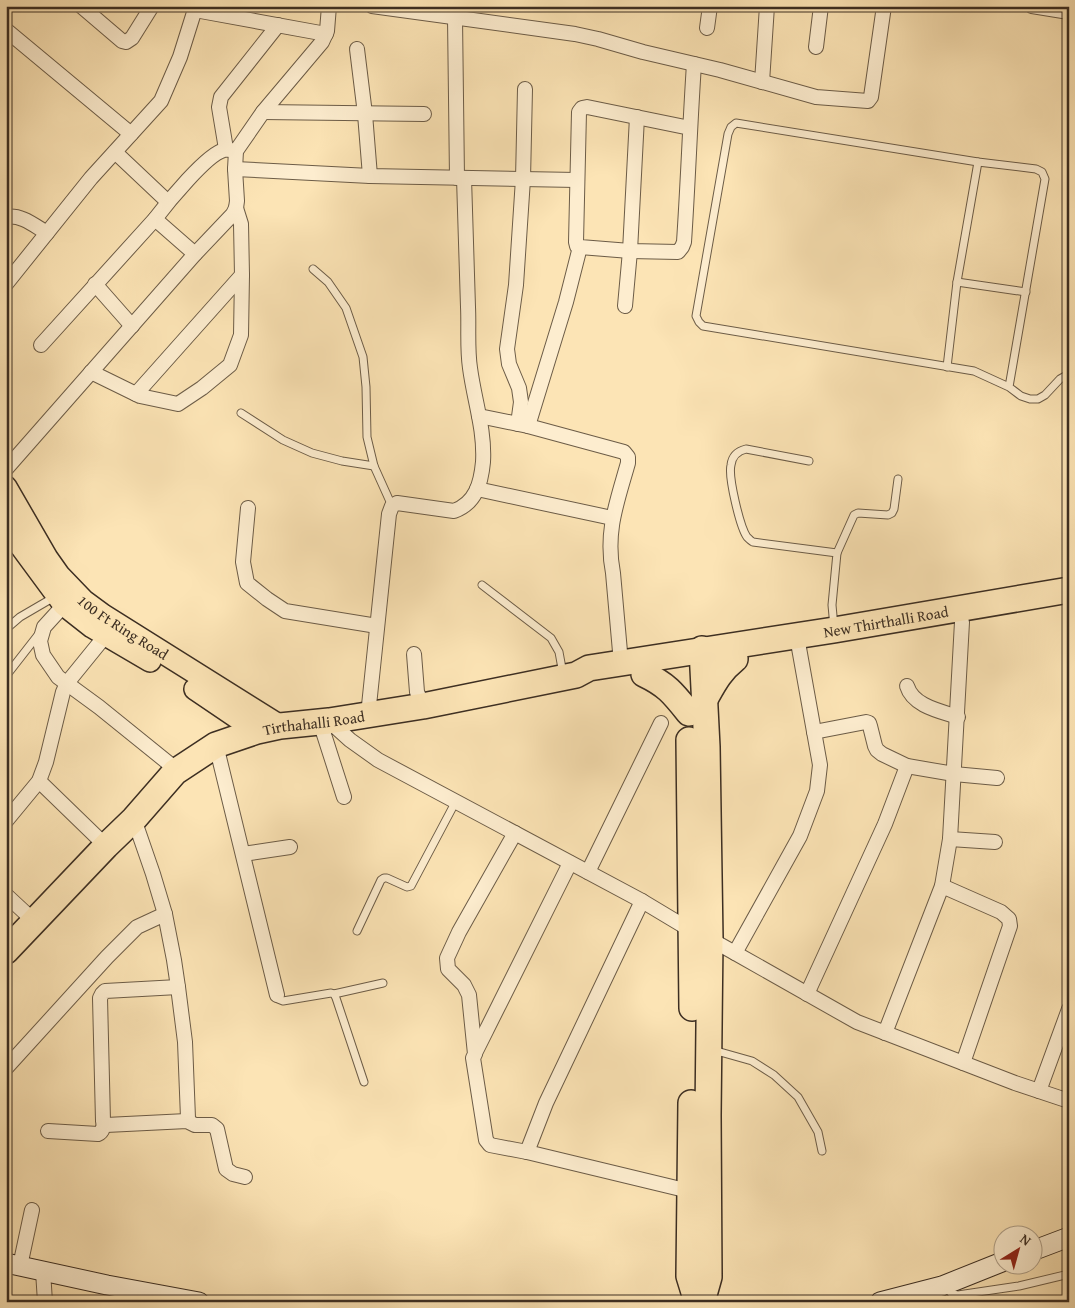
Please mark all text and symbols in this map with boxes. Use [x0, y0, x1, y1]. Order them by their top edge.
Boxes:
street label: 100 Ft Ring Road [73, 590, 173, 664]
street label: New Thirthalli Road [822, 600, 950, 642]
street label: Tirthahalli Road [261, 705, 366, 740]
north arrow [992, 1226, 1042, 1276]
text: N [1016, 1229, 1036, 1251]

